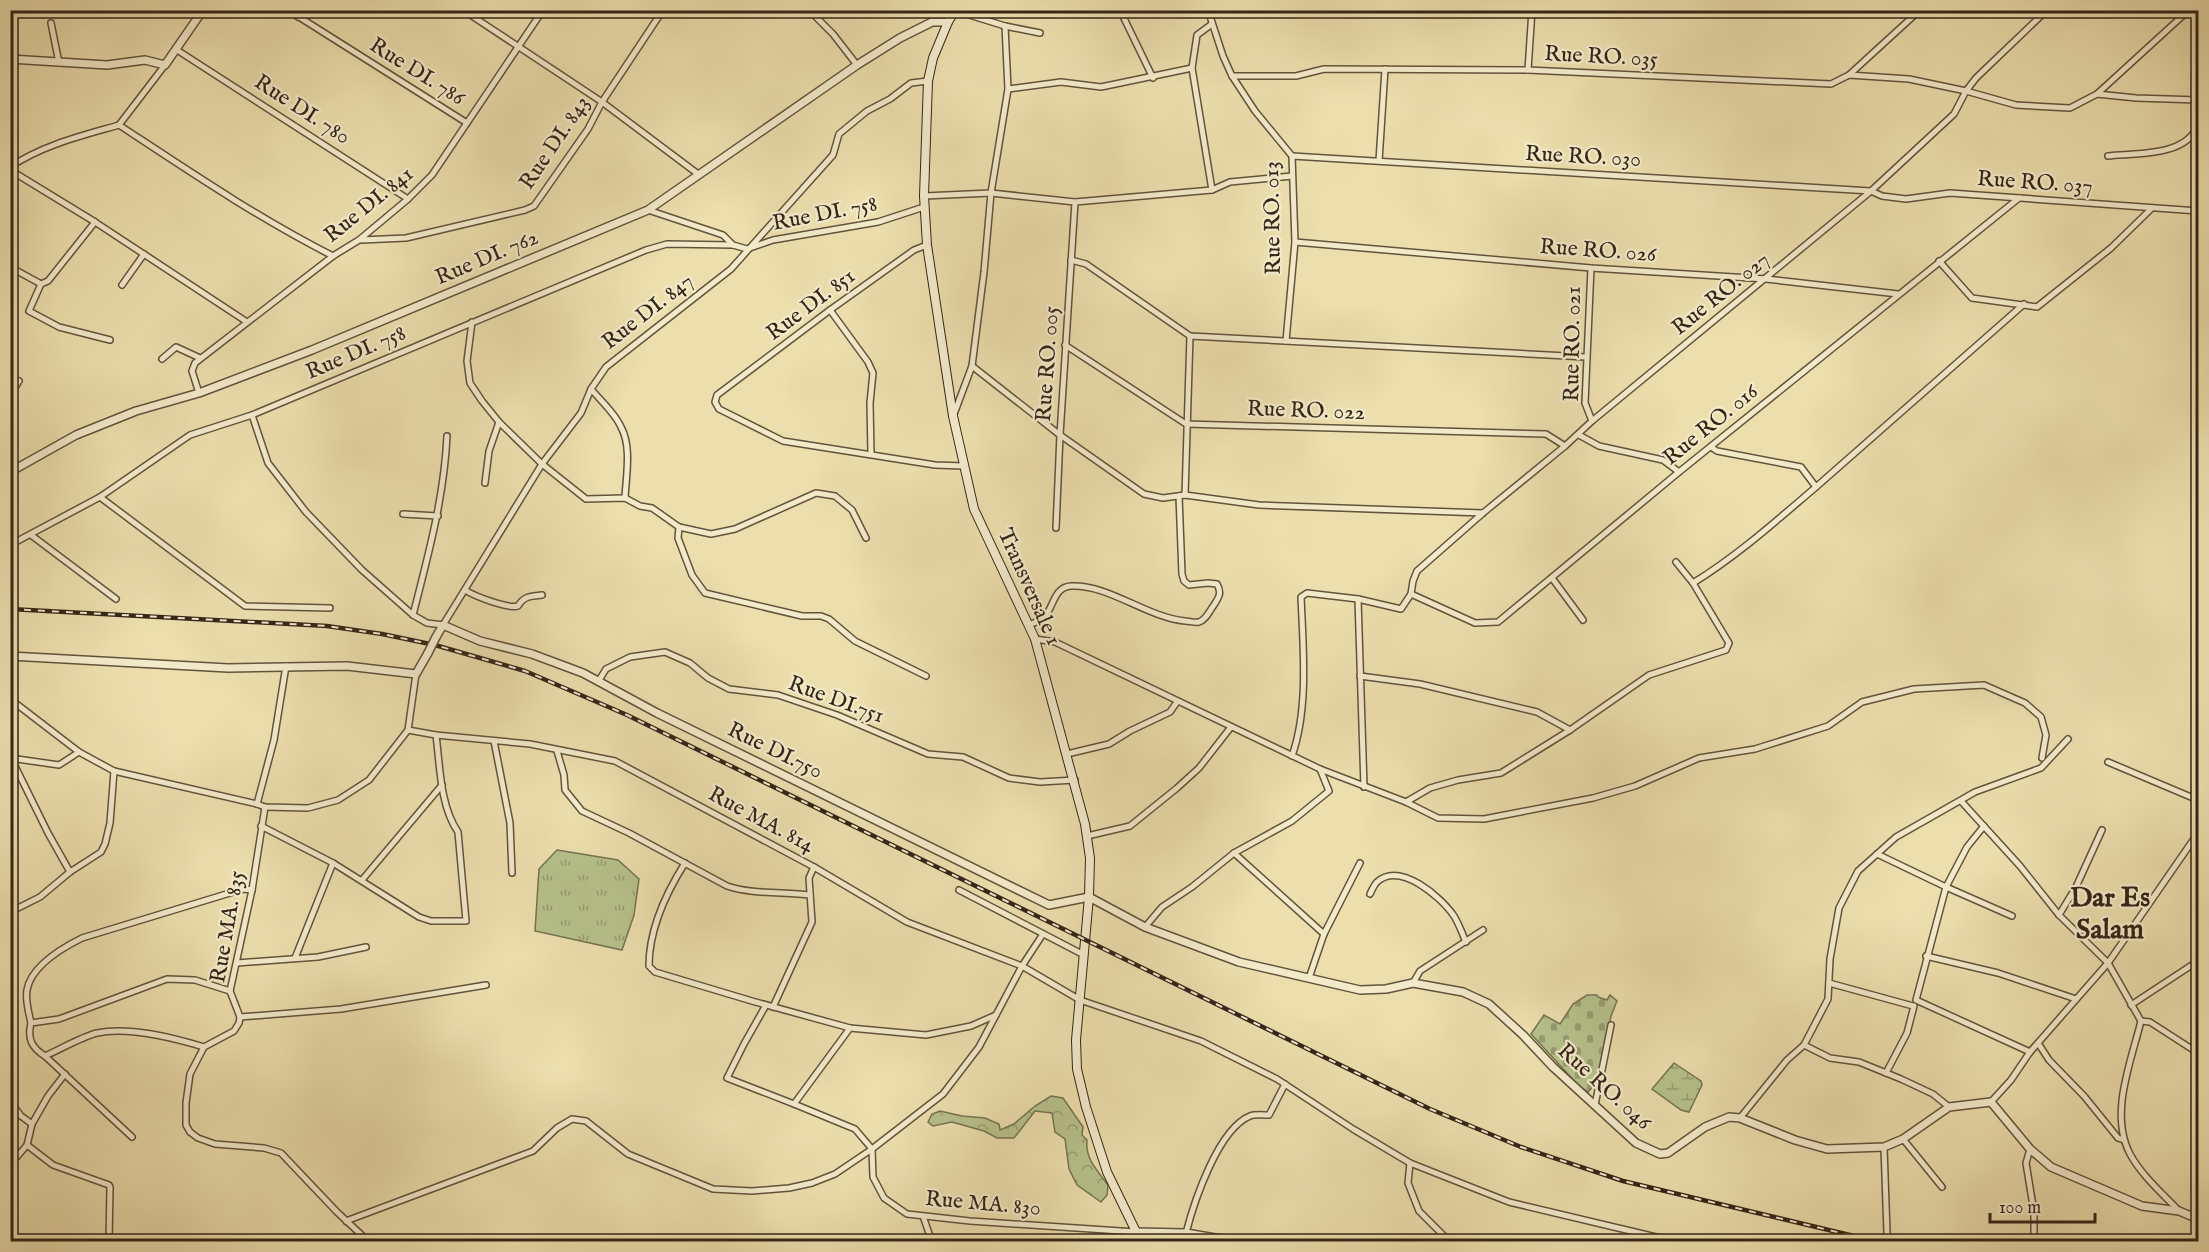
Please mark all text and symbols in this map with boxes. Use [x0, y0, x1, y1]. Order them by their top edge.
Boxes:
street label: Rue DI. 786 [364, 32, 471, 113]
street label: Rue RO. 035 [1544, 40, 1658, 74]
street label: Rue DI. 780 [249, 69, 355, 151]
street label: Rue DI. 843 [513, 91, 597, 195]
street label: Rue RO. 030 [1524, 140, 1642, 174]
street label: Rue DI. 841 [319, 160, 419, 250]
street label: Rue RO. 013 [1258, 161, 1288, 275]
street label: Rue RO. 037 [1976, 165, 2094, 201]
street label: Rue DI. 758 [770, 190, 880, 238]
street label: Rue DI. 762 [431, 224, 543, 292]
street label: Rue RO. 026 [1539, 233, 1658, 269]
street label: Rue RO. 027 [1666, 246, 1776, 342]
street label: Rue DI. 851 [761, 262, 861, 348]
street label: Rue DI. 847 [597, 268, 699, 356]
street label: Rue RO. 021 [1558, 286, 1588, 402]
street label: Rue RO. 005 [1030, 305, 1066, 423]
street label: Rue DI. 758 [302, 319, 410, 387]
street label: Rue RO. 016 [1658, 378, 1765, 472]
street label: Rue RO. 022 [1247, 395, 1365, 427]
street label: Transversale 1 [991, 524, 1067, 650]
street label: Rue DI.751 [784, 670, 888, 730]
street label: Rue DI.750 [723, 716, 827, 786]
street label: Rue MA. 814 [703, 780, 819, 860]
street label: Rue MA. 835 [204, 869, 252, 985]
district label: Dar Es Salam [2070, 881, 2150, 948]
street label: Rue RO. 046 [1551, 1037, 1657, 1137]
street label: Rue MA. 830 [924, 1185, 1042, 1223]
scale bar [1990, 1186, 2095, 1224]
text: 100 m [1999, 1197, 2041, 1220]

